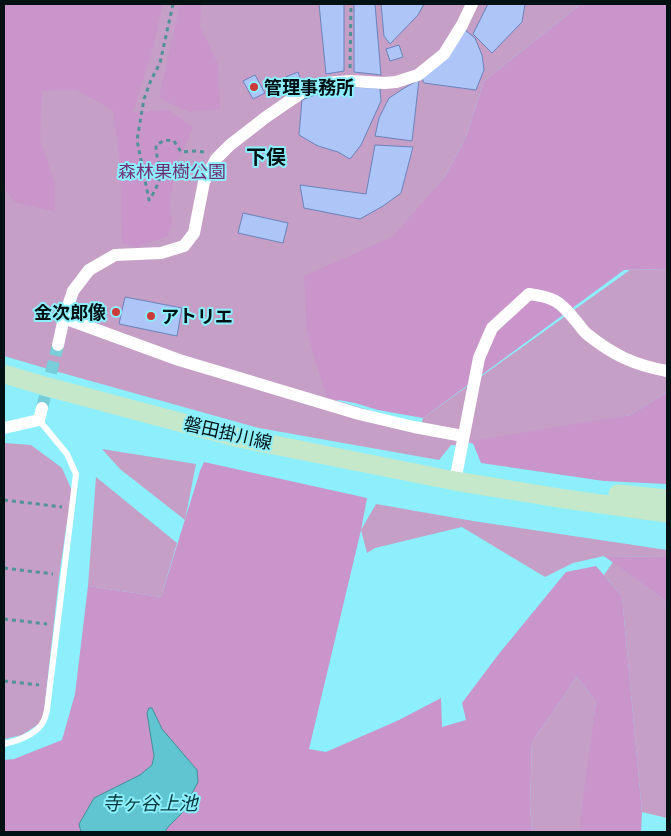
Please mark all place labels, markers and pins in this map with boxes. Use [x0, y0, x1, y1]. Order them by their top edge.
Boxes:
place label: 管理事務所 [264, 76, 354, 99]
marker: 管理事務所 [248, 81, 260, 93]
place label: 金次郎像 [34, 301, 106, 324]
place label: アトリエ [161, 305, 233, 328]
marker: 金次郎像 [110, 306, 122, 318]
marker: アトリエ [145, 310, 157, 322]

